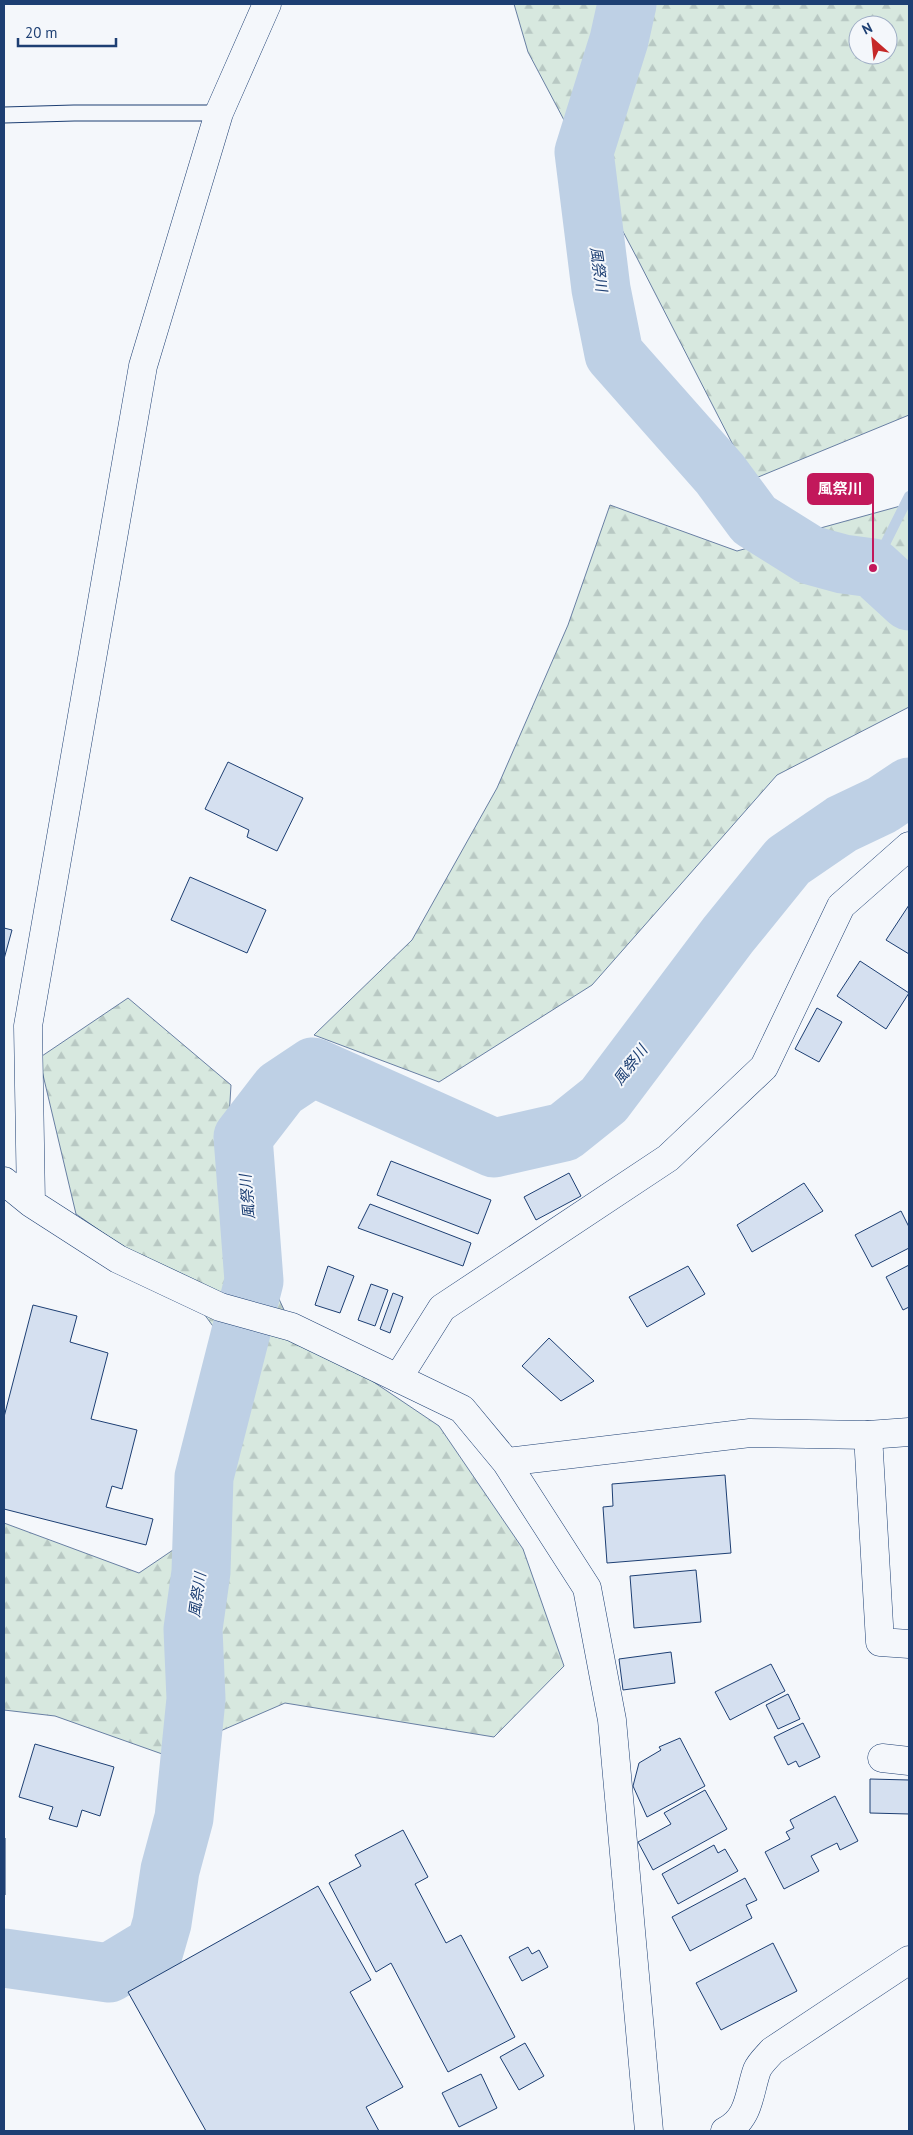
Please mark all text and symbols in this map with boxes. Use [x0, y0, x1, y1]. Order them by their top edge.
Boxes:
scale bar [18, 15, 115, 47]
north arrow [848, 15, 898, 65]
text: N [859, 18, 875, 39]
text: 20 m [25, 23, 58, 42]
water label: 風祭川 [586, 245, 612, 295]
callout: 風祭川 [808, 474, 873, 504]
text: 風祭川 [817, 479, 863, 498]
water label: 風祭川 [609, 1040, 652, 1089]
water label: 風祭川 [235, 1172, 258, 1220]
water label: 風祭川 [184, 1569, 210, 1619]

